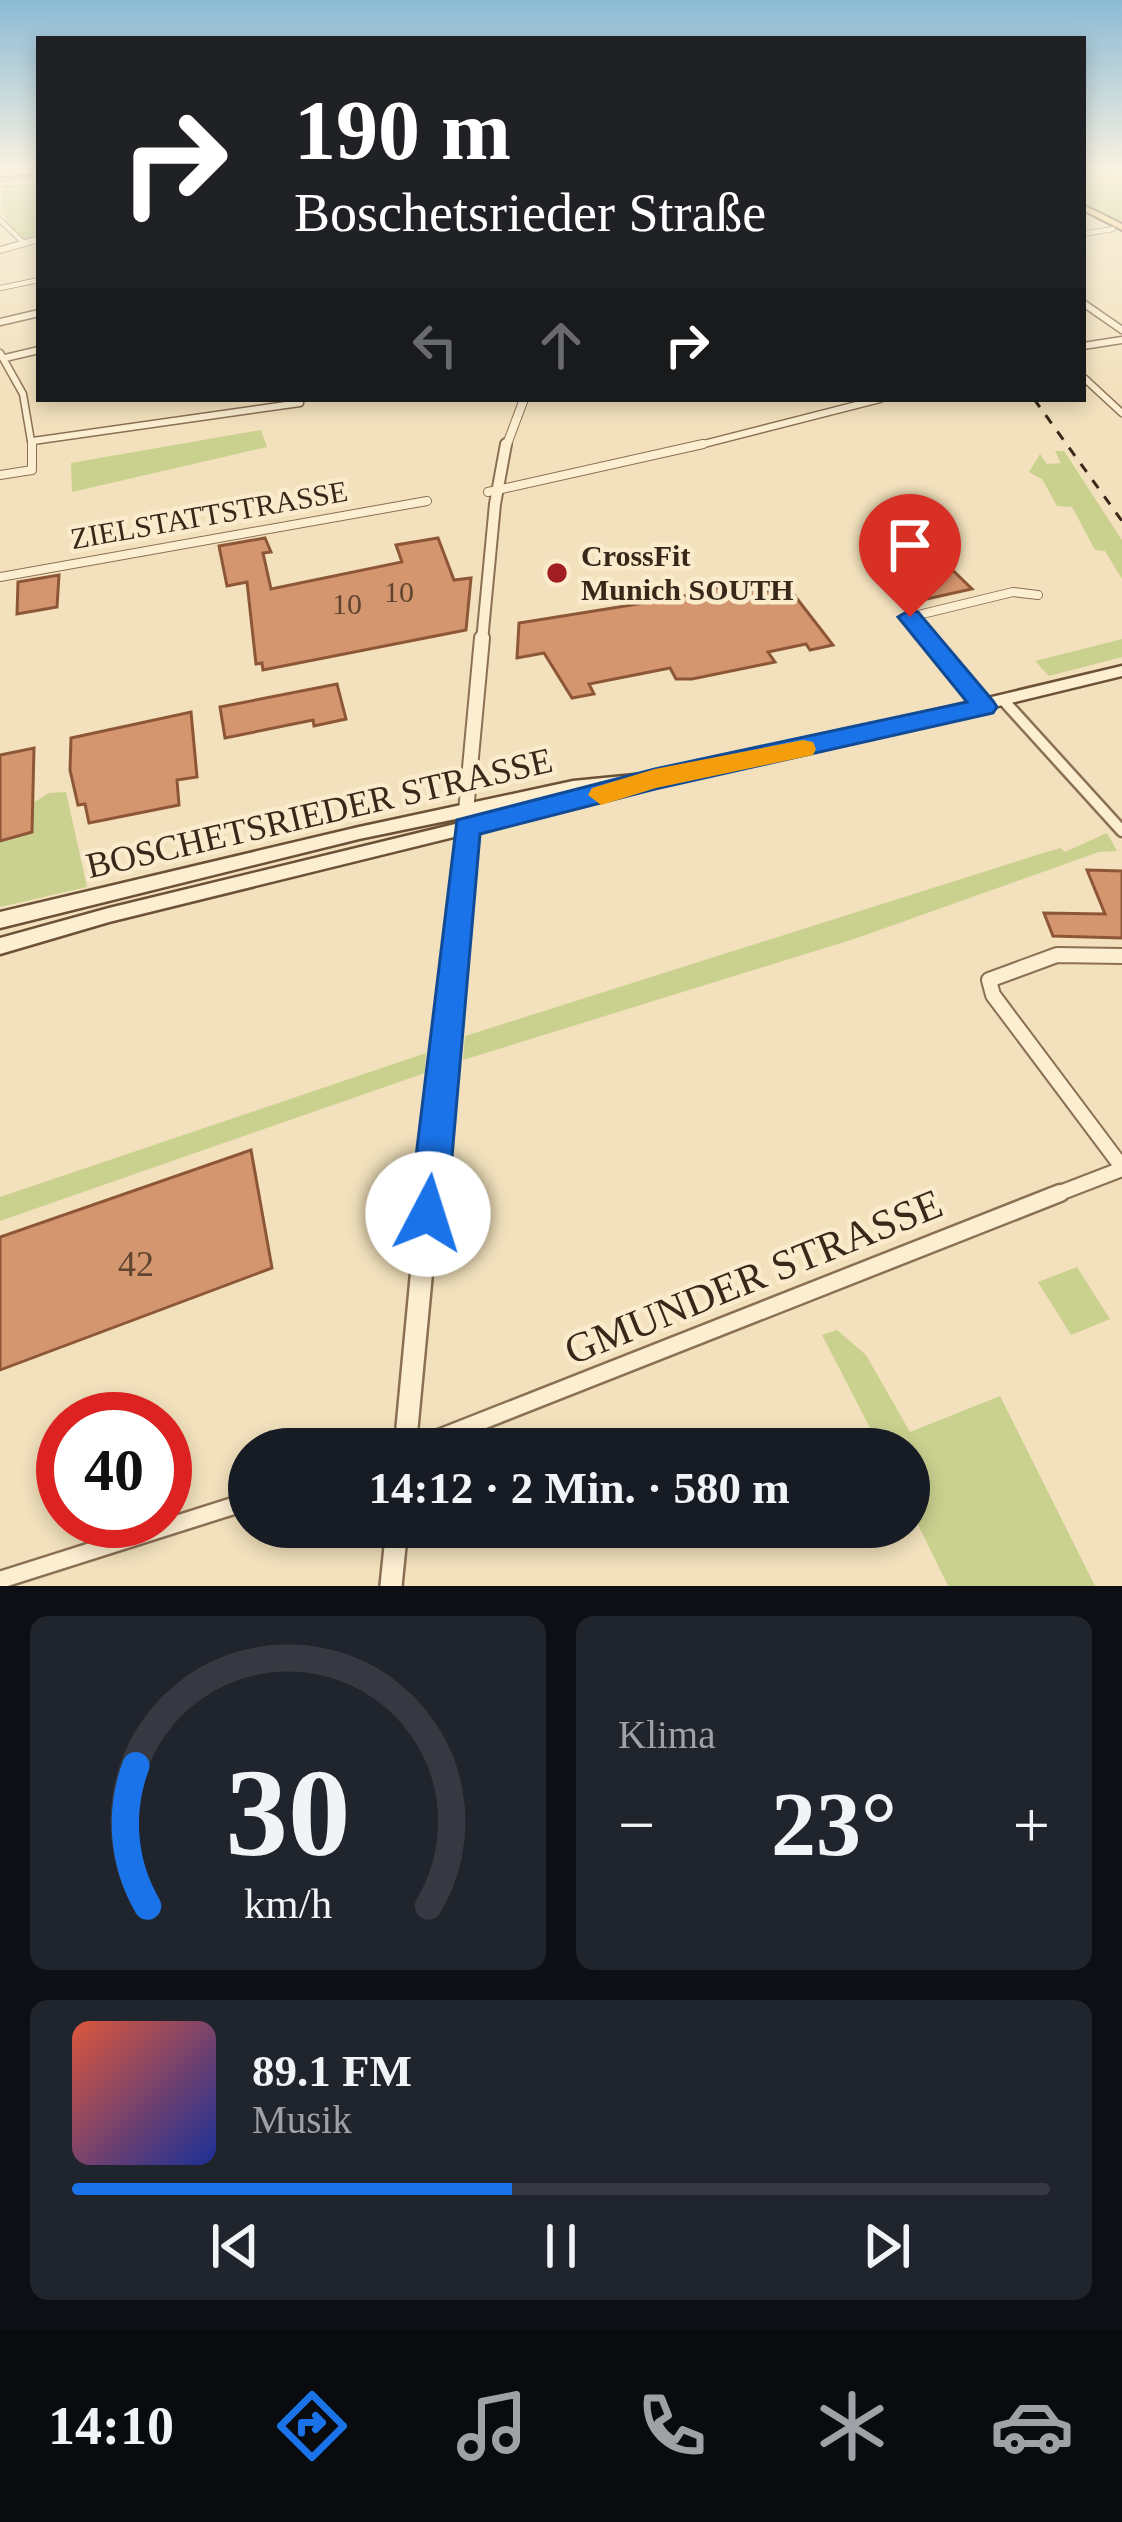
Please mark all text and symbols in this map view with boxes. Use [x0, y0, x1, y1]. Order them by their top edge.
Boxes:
icon: right [96, 84, 252, 240]
text: 190 m [294, 84, 511, 177]
text: Boschetsrieder Straße [294, 183, 766, 243]
icon: left [402, 312, 468, 378]
icon: ahead [528, 312, 594, 378]
icon: right [654, 312, 720, 378]
street label: ZIELSTATTSTRASSE [68, 474, 350, 555]
pin [859, 494, 961, 617]
icon: arrive [877, 512, 943, 578]
place label: CrossFit Munich SOUTH [581, 539, 794, 606]
marker: CrossFit Munich SOUTH [544, 560, 570, 586]
house number: 10 [384, 575, 414, 608]
house number: 10 [332, 587, 362, 620]
street label: BOSCHETSRIEDER STRASSE [82, 740, 556, 886]
position arrow [365, 1151, 491, 1277]
street label: GMUNDER STRASSE [558, 1180, 949, 1374]
house number: 42 [118, 1244, 154, 1284]
speed limit sign: 40 [36, 1392, 192, 1548]
text: 14:12 · 2 Min. · 580 m [368, 1463, 790, 1513]
text: Klima [618, 1713, 715, 1756]
text: 30 [226, 1744, 350, 1882]
text: 23° [771, 1775, 897, 1874]
text: − [618, 1788, 655, 1861]
text: + [1013, 1788, 1050, 1861]
text: km/h [244, 1880, 332, 1927]
text: 89.1 FM [252, 2046, 412, 2096]
text: Musik [252, 2098, 352, 2141]
icon: previous [202, 2213, 268, 2279]
icon: pause [528, 2213, 594, 2279]
icon: next [854, 2213, 920, 2279]
icon: directions [270, 2384, 354, 2468]
icon: music [450, 2384, 534, 2468]
icon: phone [630, 2384, 714, 2468]
icon: climate [810, 2384, 894, 2468]
icon: car [990, 2384, 1074, 2468]
text: 14:10 [48, 2396, 174, 2456]

